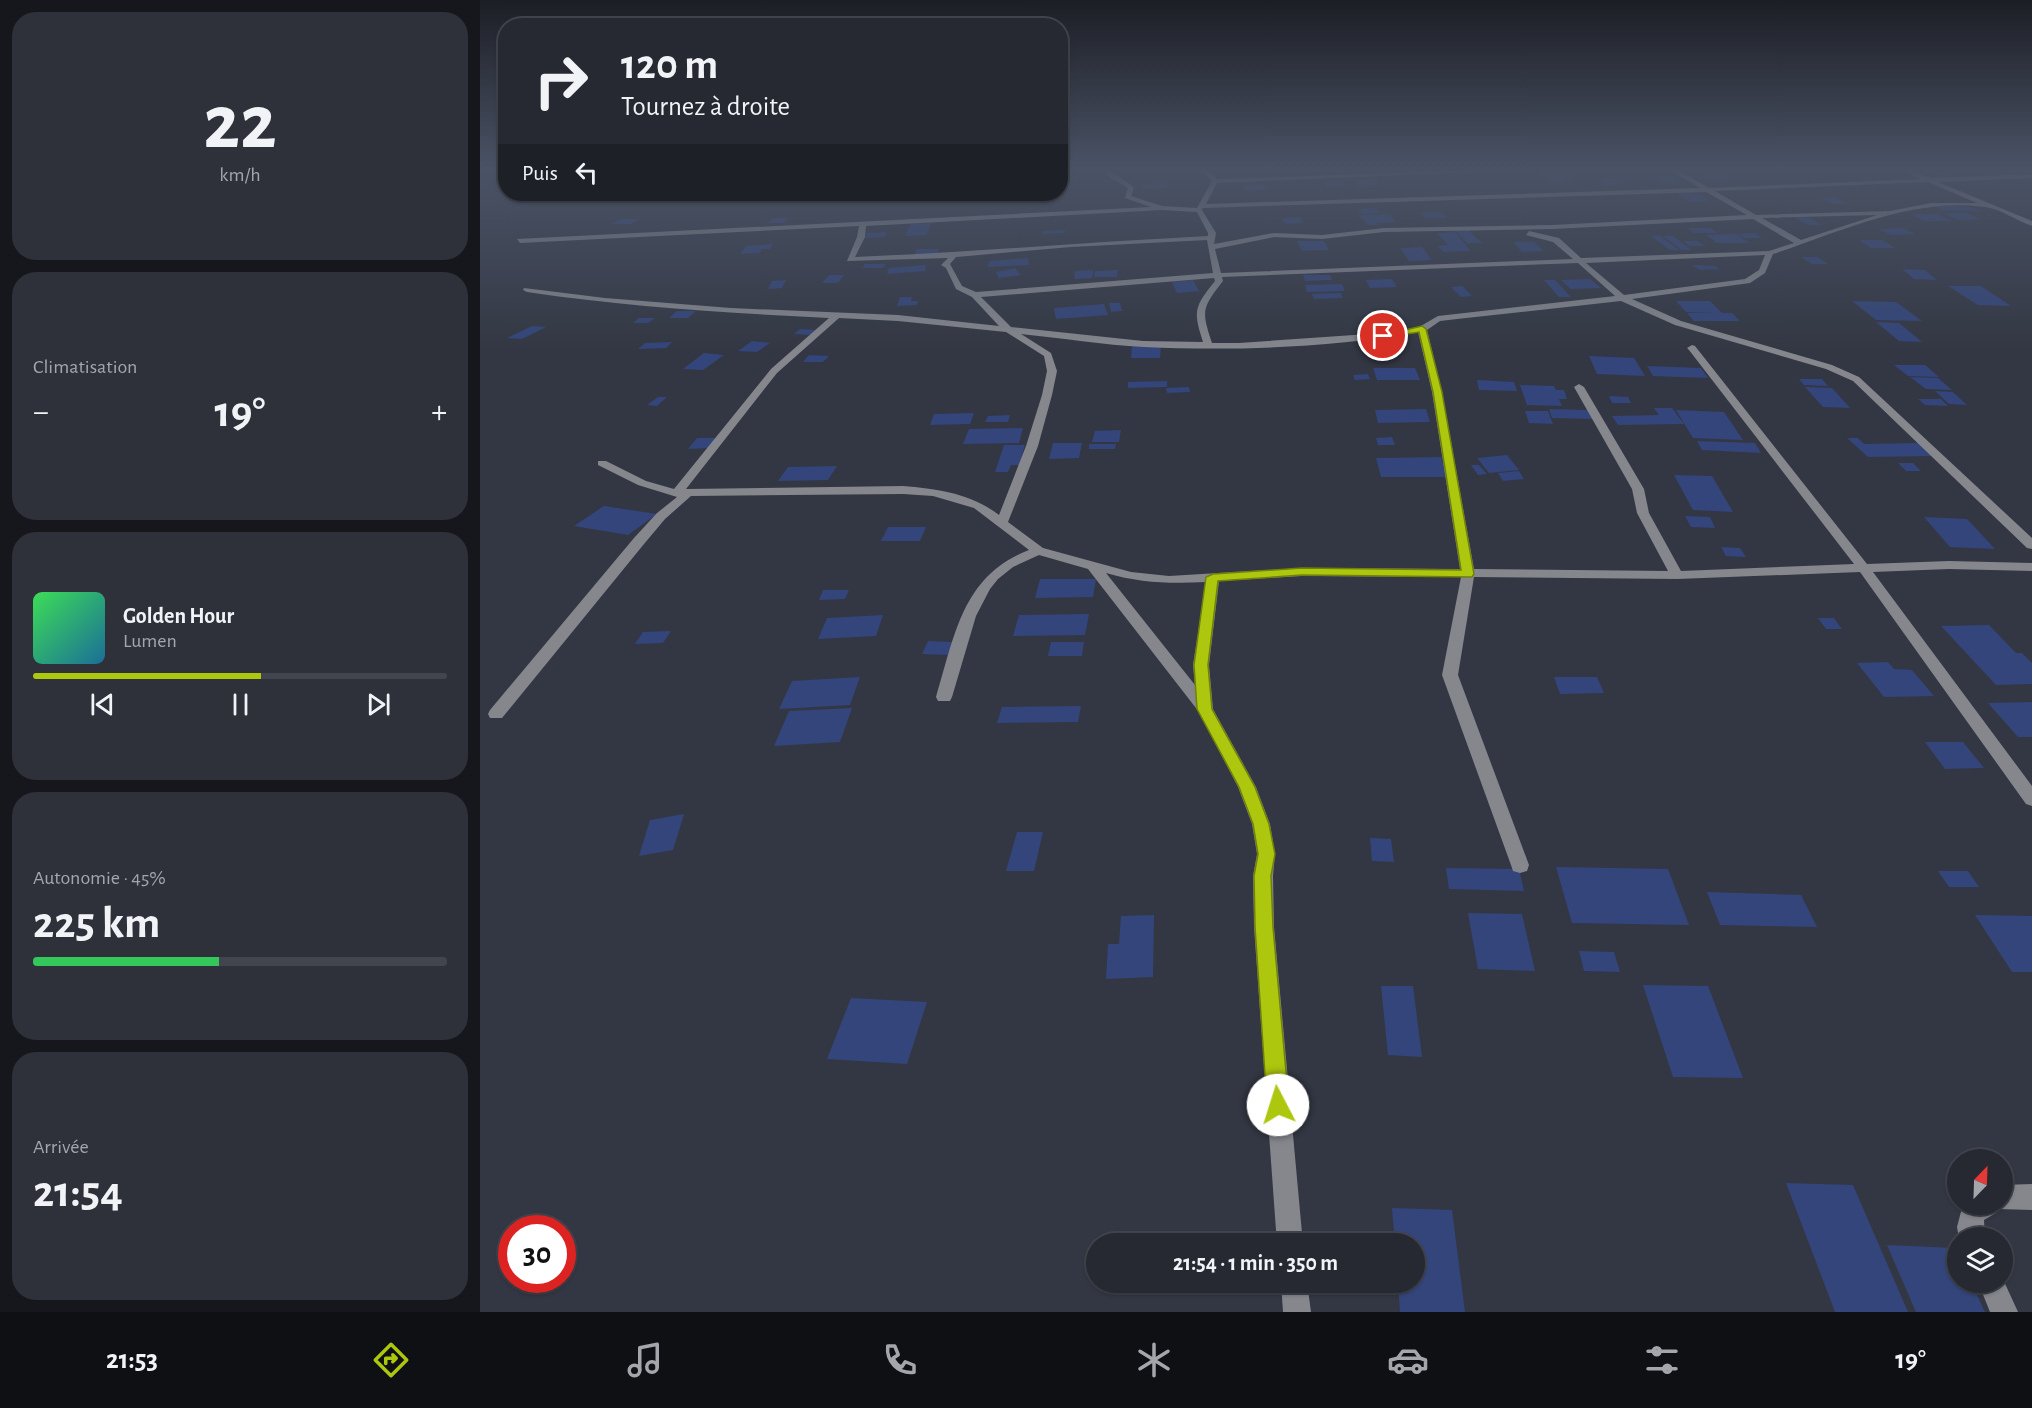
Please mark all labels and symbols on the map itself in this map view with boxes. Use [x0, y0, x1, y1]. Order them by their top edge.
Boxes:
pin [1357, 310, 1408, 361]
position arrow [1246, 1073, 1310, 1137]
north arrow [1947, 1149, 2013, 1215]
speed limit sign: 30 [498, 1215, 576, 1293]

